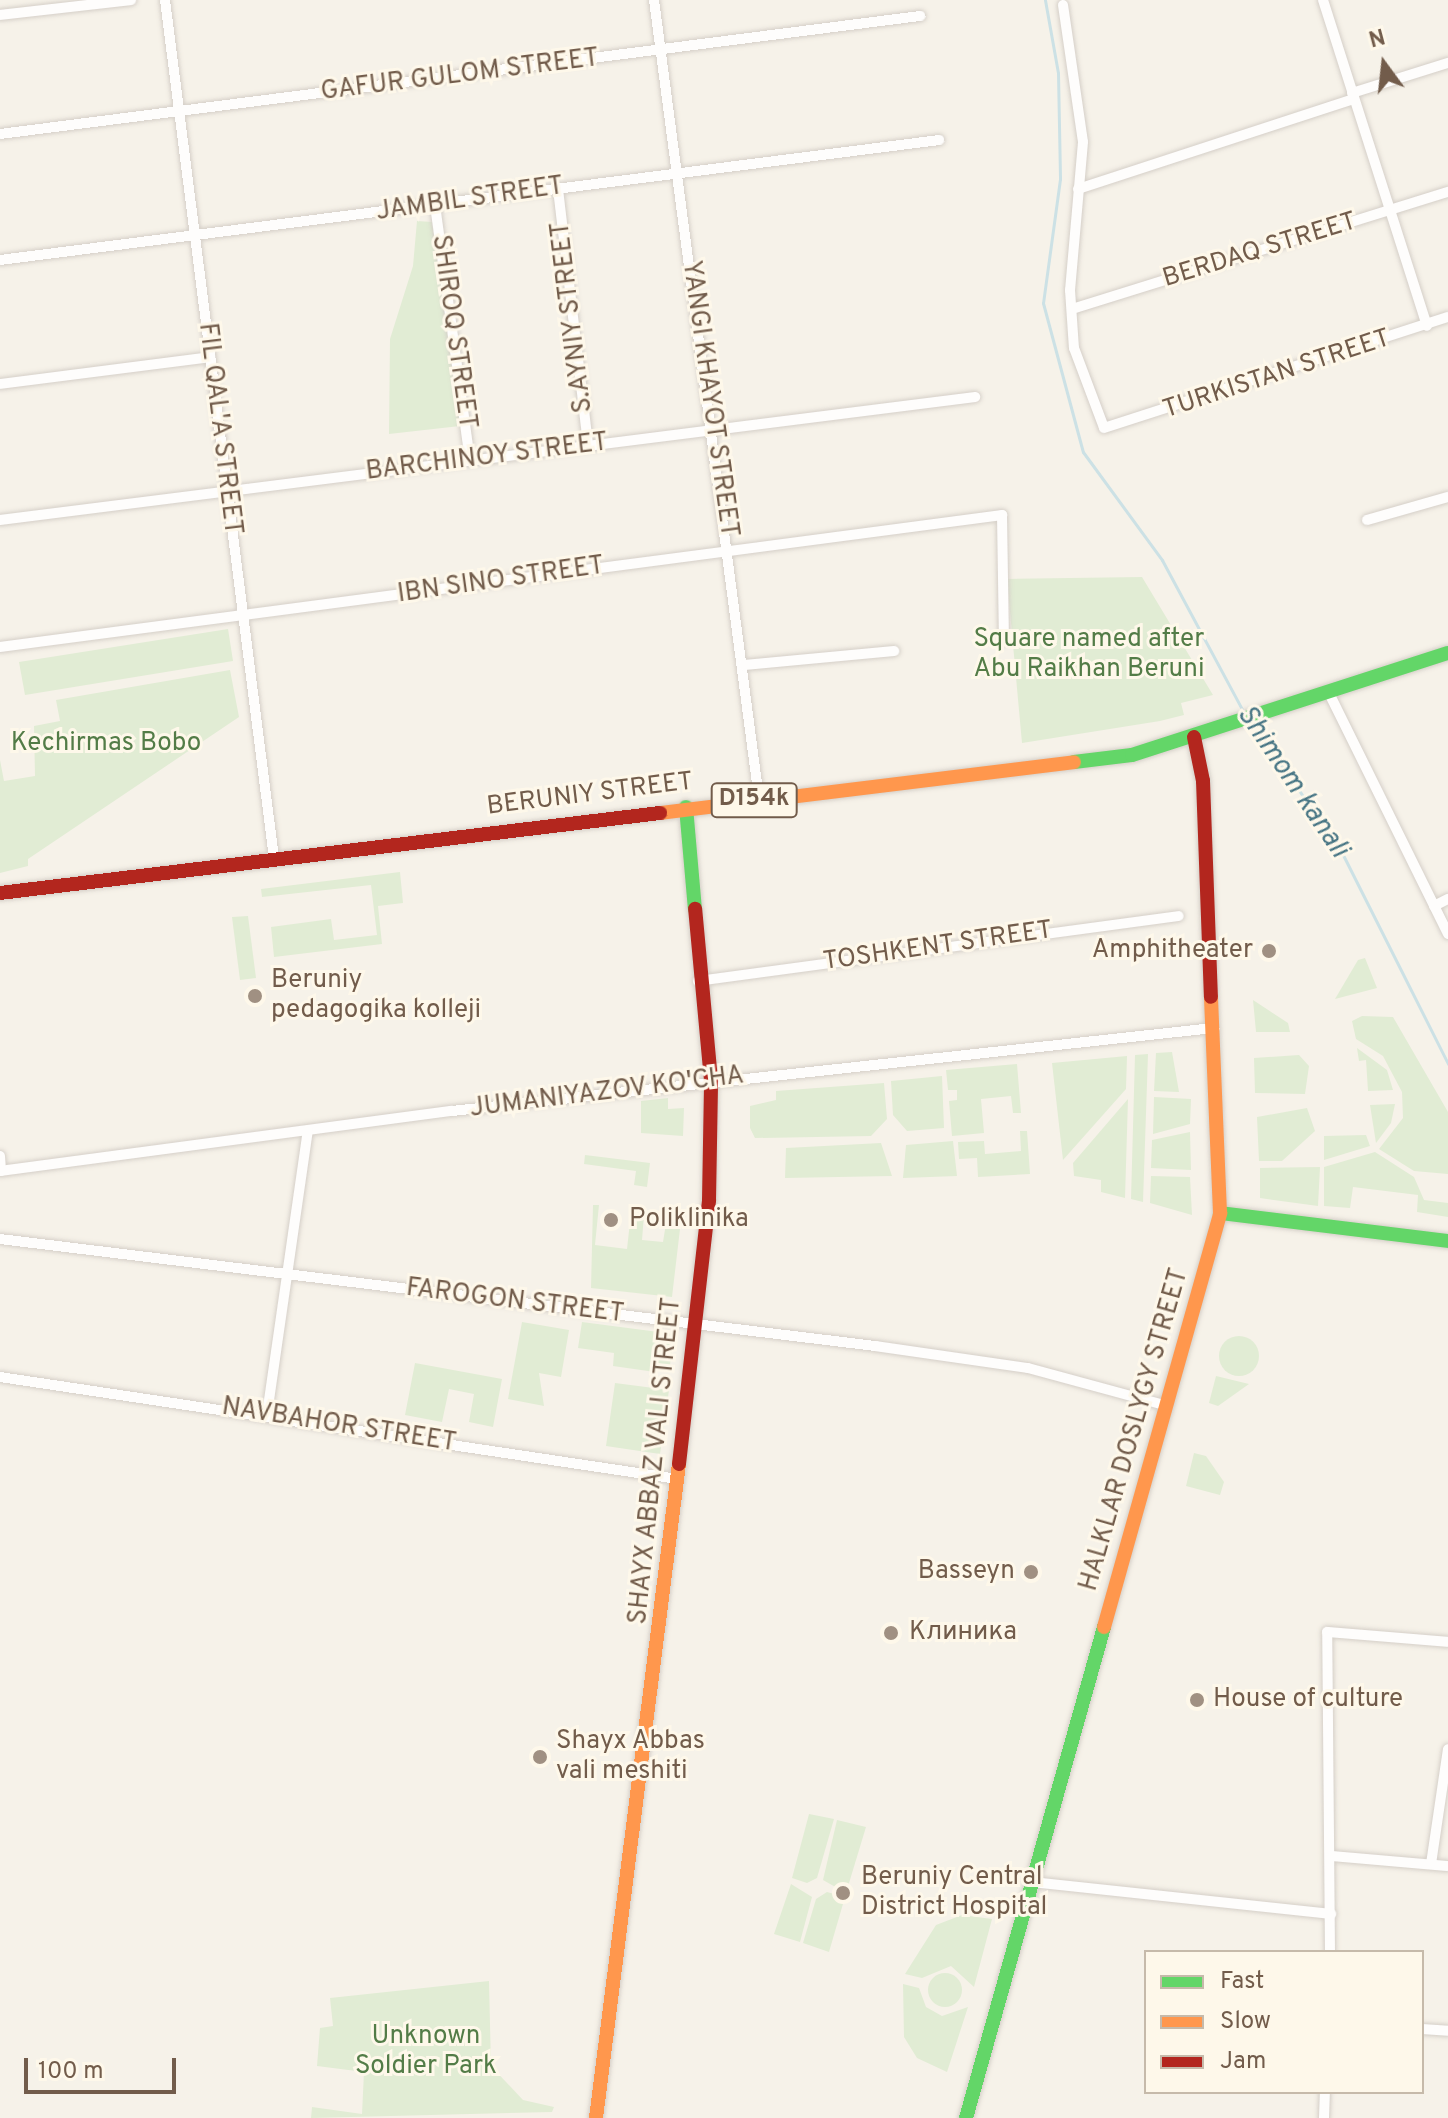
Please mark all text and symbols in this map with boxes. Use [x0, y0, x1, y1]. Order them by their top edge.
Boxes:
north arrow [1344, 24, 1424, 104]
text: N [1367, 25, 1389, 55]
street label: GAFUR GULOM STREET [319, 43, 601, 109]
street label: JAMBIL STREET [374, 171, 566, 229]
street label: BERDAQ STREET [1159, 207, 1361, 295]
street label: S.AYNIY STREET [546, 219, 600, 415]
street label: SHIROQ STREET [424, 233, 482, 431]
street label: YANGI KHAYOT STREET [674, 258, 744, 540]
street label: FIL QAL'A STREET [190, 320, 248, 538]
street label: TURKISTAN STREET [1159, 324, 1395, 426]
street label: BARCHINOY STREET [364, 428, 610, 488]
street label: IBN SINO STREET [396, 551, 606, 611]
park label: Square named after Abu Raikhan Beruni [973, 624, 1205, 686]
water label: Shimom kanali [1229, 699, 1355, 865]
park label: Kechirmas Bobo [11, 728, 201, 760]
street label: BERUNIY STREET [485, 767, 695, 823]
road number: D154k [710, 780, 798, 820]
street label: TOSHKENT STREET [821, 915, 1055, 979]
place label: Amphitheater [1092, 935, 1253, 967]
marker: Amphitheater [1260, 942, 1278, 960]
place label: Beruniy pedagogika kolleji [271, 965, 481, 1026]
marker: Beruniy pedagogika kolleji [246, 987, 264, 1005]
street label: JUMANIYAZOV KO'CHA [468, 1061, 746, 1125]
place label: Poliklinika [629, 1204, 749, 1236]
marker: Poliklinika [600, 1209, 622, 1231]
street label: HALKLAR DOSLYGY STREET [1074, 1265, 1196, 1595]
street label: FAROGON STREET [404, 1273, 626, 1331]
street label: SHAYX ABBAZ VALI STREET [623, 1295, 689, 1627]
street label: NAVBAHOR STREET [220, 1392, 458, 1460]
place label: Basseyn [918, 1556, 1015, 1588]
marker: Basseyn [1022, 1563, 1040, 1581]
place label: Клиника [909, 1617, 1017, 1649]
marker: Клиника [880, 1622, 902, 1644]
place label: House of culture [1213, 1684, 1403, 1716]
marker: House of culture [1188, 1691, 1206, 1709]
place label: Shayx Abbas vali meshiti [556, 1726, 706, 1788]
marker: Shayx Abbas vali meshiti [531, 1748, 549, 1766]
place label: Beruniy Central District Hospital [861, 1862, 1047, 1924]
marker: Beruniy Central District Hospital [832, 1882, 854, 1904]
legend [1144, 1950, 1424, 2094]
text: Fast [1220, 1967, 1264, 1997]
text: Slow [1220, 2007, 1271, 2037]
park label: Unknown Soldier Park [355, 2021, 497, 2082]
scale bar [28, 2042, 180, 2092]
text: Jam [1220, 2047, 1266, 2077]
text: 100 m [38, 2057, 104, 2087]

